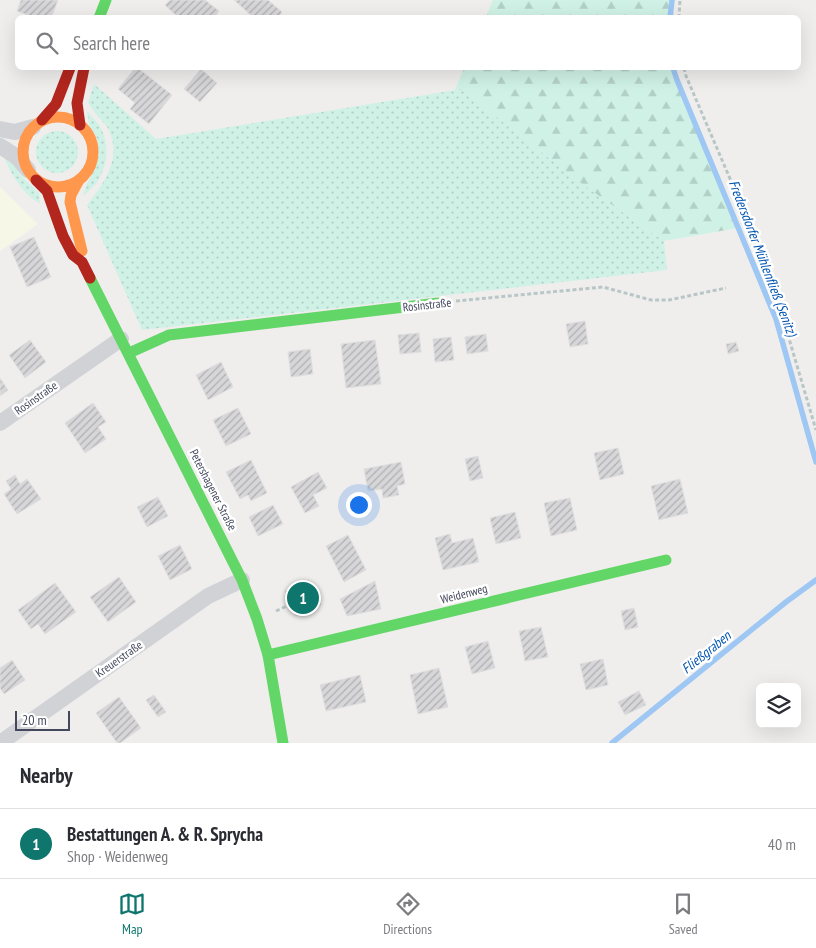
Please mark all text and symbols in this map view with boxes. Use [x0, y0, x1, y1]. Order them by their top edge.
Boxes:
search box [15, 15, 801, 70]
icon: search [33, 29, 61, 57]
text: Search here [73, 31, 150, 55]
water label: Fredersdorfer Mühlenfließ (Senitz) [725, 177, 802, 340]
street label: Rosinstraße [402, 294, 452, 315]
street label: Rosinstraße [11, 377, 60, 418]
street label: Petershagener Straße [187, 447, 240, 533]
your location [346, 492, 372, 518]
pin: 1 [287, 579, 319, 617]
street label: Weidenweg [439, 580, 489, 607]
water label: Fließgraben [678, 626, 735, 677]
street label: Kreuerstraße [92, 637, 145, 680]
map controls [756, 683, 801, 728]
button: layers [756, 683, 801, 728]
scale bar [15, 708, 70, 731]
text: 20 m [22, 711, 47, 729]
text: Nearby [20, 762, 73, 789]
text: Bestattungen A. & R. Sprycha [67, 822, 263, 846]
text: 1 [32, 834, 40, 854]
text: 40 m [768, 834, 796, 854]
text: Shop · Weidenweg [67, 846, 168, 866]
tab: Map [118, 890, 146, 938]
tab: Directions [383, 890, 432, 938]
tab: Saved [669, 890, 698, 938]

